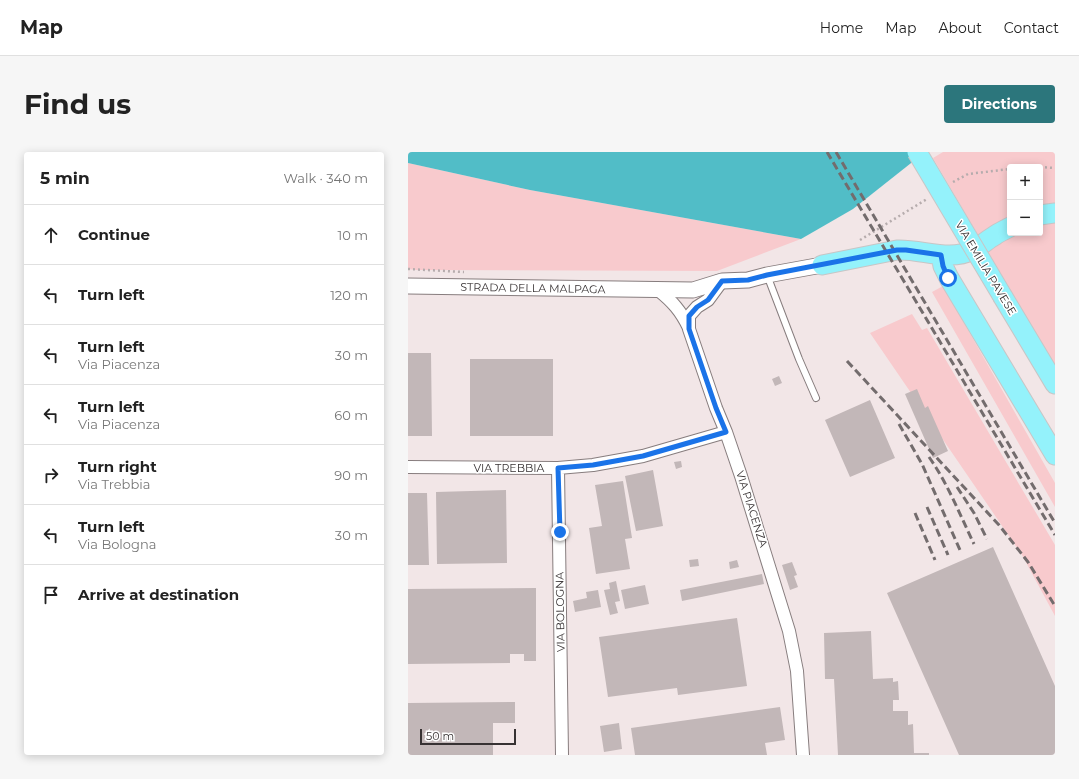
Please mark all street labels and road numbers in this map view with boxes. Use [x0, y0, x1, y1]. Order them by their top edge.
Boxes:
street label: VIA EMILIA PAVESE [952, 218, 1020, 318]
street label: STRADA DELLA MALPAGA [460, 280, 606, 296]
street label: VIA TREBBIA [473, 461, 545, 475]
street label: VIA PIACENZA [733, 469, 771, 549]
street label: VIA BOLOGNA [552, 572, 568, 652]

